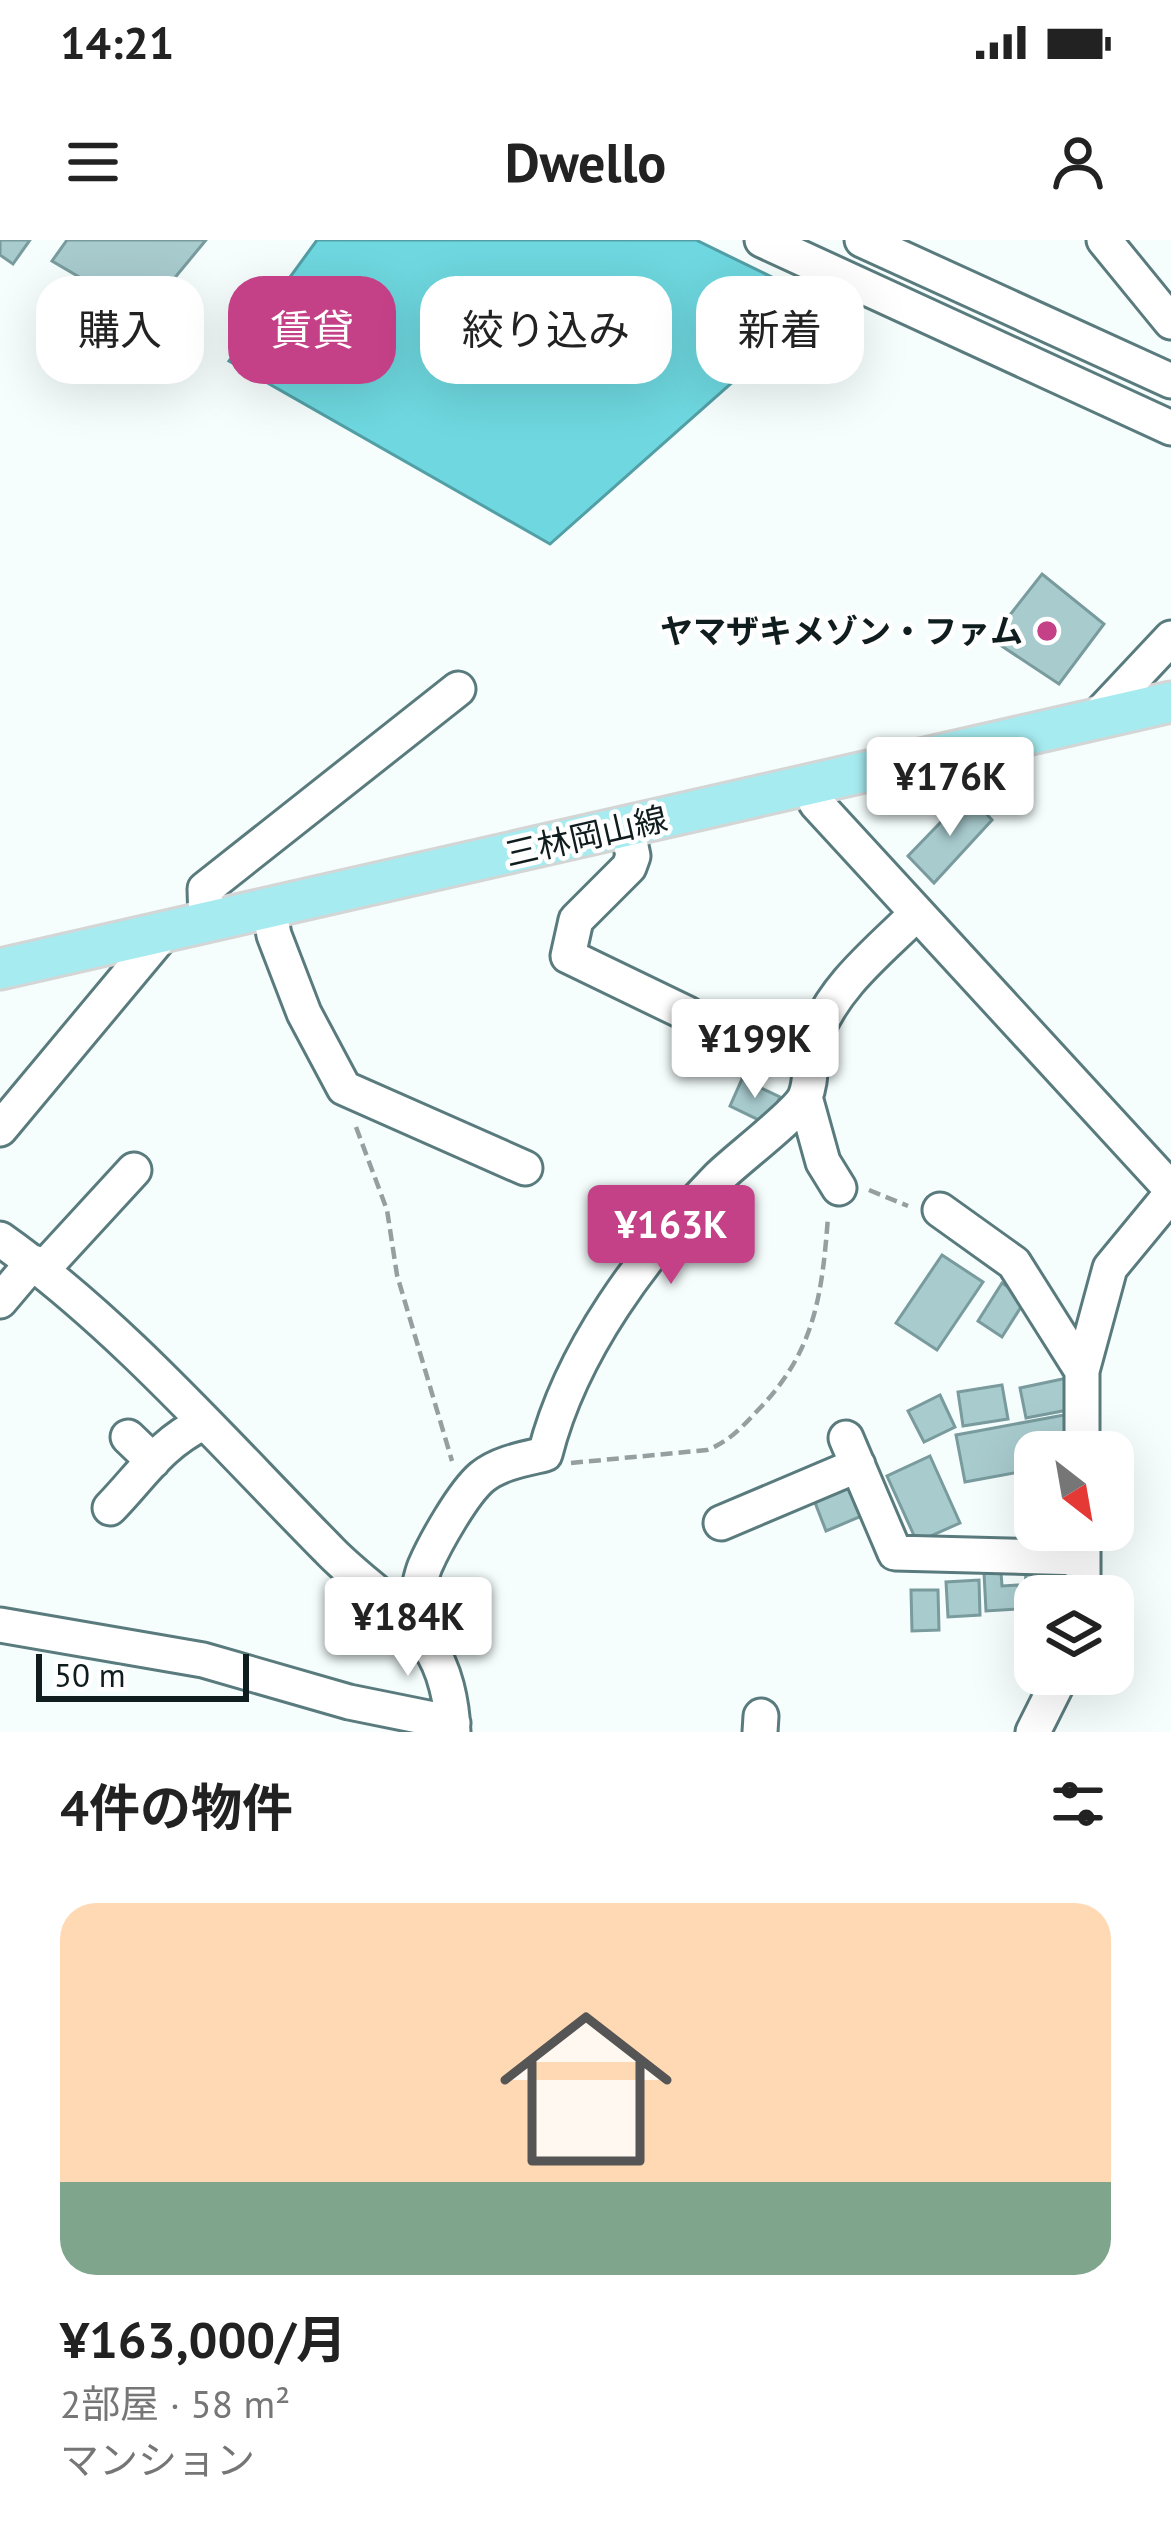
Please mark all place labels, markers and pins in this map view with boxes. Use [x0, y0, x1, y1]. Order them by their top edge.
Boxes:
place label: ヤマザキメゾン・ファム [660, 609, 1023, 652]
marker: ヤマザキメゾン・ファム [1034, 618, 1060, 644]
pin: ¥176K [866, 737, 1034, 839]
pin: ¥199K [671, 999, 839, 1101]
pin: ¥163K [587, 1185, 755, 1287]
pin: ¥184K [324, 1577, 492, 1679]

